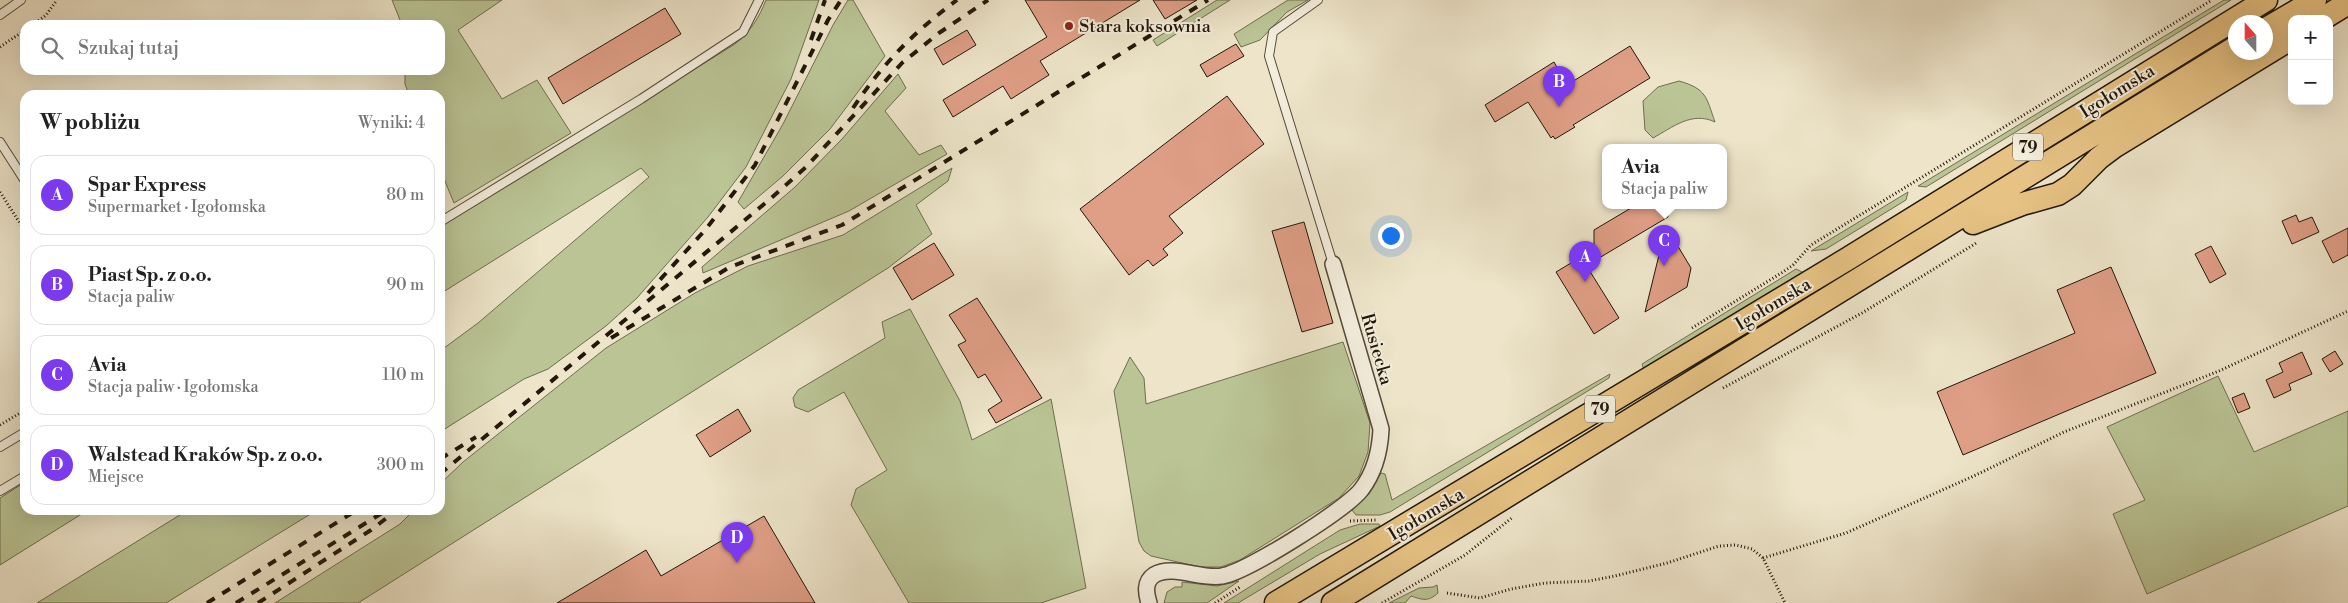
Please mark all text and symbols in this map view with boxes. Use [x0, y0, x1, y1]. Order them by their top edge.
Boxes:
place label: Stara koksownia [1079, 15, 1212, 38]
north arrow [2228, 15, 2273, 60]
map controls [2288, 15, 2333, 105]
button: + [2288, 15, 2333, 60]
search box [20, 20, 445, 75]
marker: Stara koksownia [1063, 20, 1075, 32]
icon: search [38, 34, 66, 62]
text: Szukaj tutaj [78, 36, 179, 60]
street label: Igołomska [2075, 59, 2160, 124]
button: − [2288, 60, 2333, 105]
pin: B [1543, 66, 1575, 107]
text: W pobliżu [40, 110, 140, 136]
text: Wyniki: 4 [358, 113, 425, 133]
road number: 79 [2013, 134, 2043, 160]
popup [1602, 144, 1727, 209]
text: Avia [1621, 155, 1660, 179]
text: Spar Express [88, 173, 206, 197]
text: Stacja paliw [1621, 179, 1708, 199]
text: A [51, 185, 63, 205]
text: 80 m [386, 185, 424, 205]
text: Supermarket · Igołomska [88, 197, 266, 217]
your location [1378, 223, 1404, 249]
pin: C [1648, 225, 1680, 266]
pin: A [1569, 241, 1601, 282]
text: Piast Sp. z o.o. [88, 263, 212, 287]
street label: Igołomska [1731, 272, 1816, 336]
text: B [51, 275, 63, 295]
text: 90 m [386, 275, 424, 295]
text: Stacja paliw [88, 287, 174, 307]
street label: Rusiecka [1355, 310, 1398, 389]
text: Avia [88, 353, 127, 377]
text: C [51, 365, 63, 385]
text: 110 m [382, 365, 424, 385]
text: Stacja paliw · Igołomska [88, 377, 259, 397]
road number: 79 [1585, 396, 1615, 422]
text: Walstead Kraków Sp. z o.o. [88, 443, 323, 467]
text: D [51, 455, 63, 475]
text: 300 m [377, 455, 424, 475]
text: Miejsce [88, 467, 144, 487]
street label: Igołomska [1384, 482, 1469, 546]
pin: D [721, 522, 753, 563]

